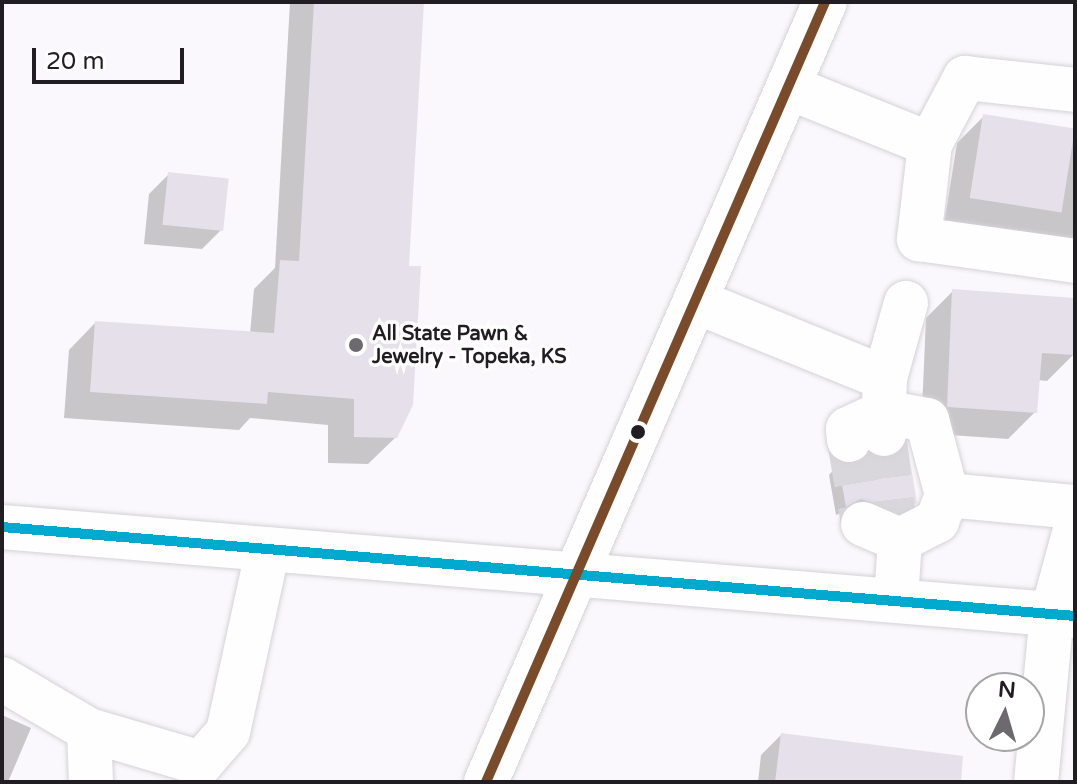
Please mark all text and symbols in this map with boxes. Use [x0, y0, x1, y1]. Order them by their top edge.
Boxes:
scale bar [36, 32, 188, 82]
text: 20 m [46, 47, 104, 76]
place label: All State Pawn & Jewelry - Topeka, KS [372, 322, 567, 369]
marker: All State Pawn & Jewelry - Topeka, KS [347, 336, 365, 354]
unlabelled marker [630, 424, 646, 440]
north arrow [965, 672, 1045, 752]
text: N [997, 676, 1017, 704]

